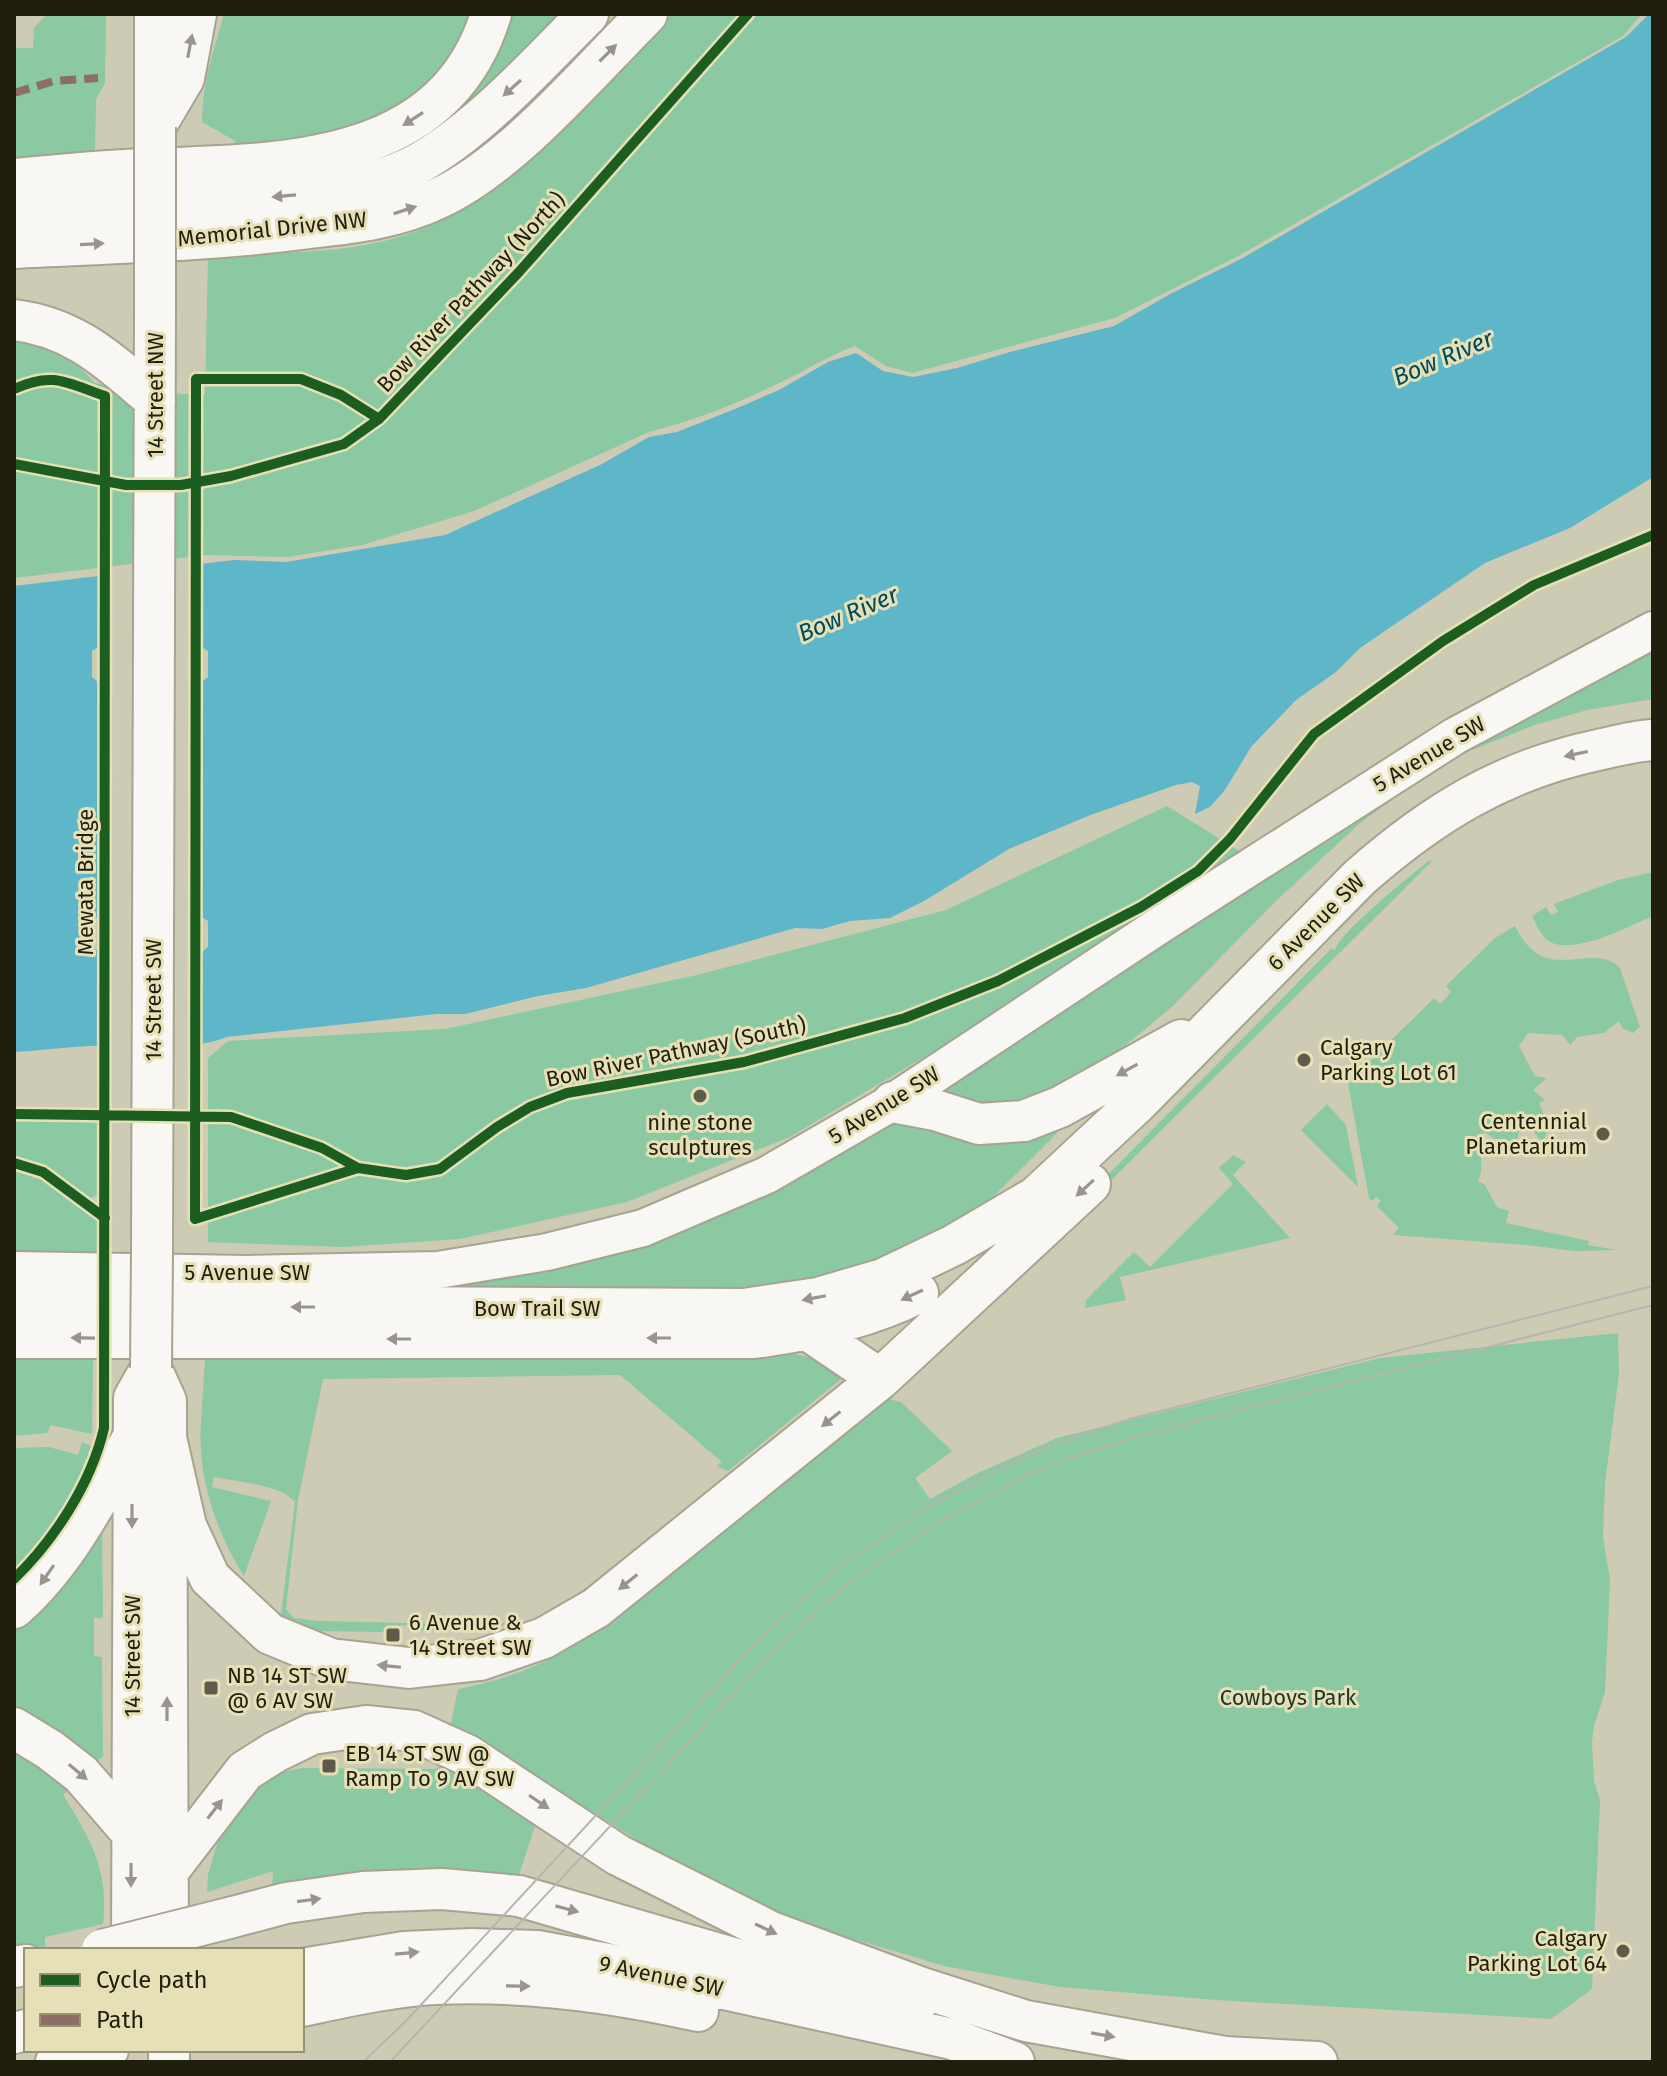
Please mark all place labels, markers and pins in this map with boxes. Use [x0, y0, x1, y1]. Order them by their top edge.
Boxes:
place label: Calgary Parking Lot 61 [1320, 1034, 1457, 1086]
marker: Calgary Parking Lot 61 [1295, 1051, 1313, 1069]
marker: nine stone sculptures [691, 1087, 709, 1105]
place label: Centennial Planetarium [1465, 1108, 1587, 1160]
place label: nine stone sculptures [647, 1109, 753, 1161]
marker: Centennial Planetarium [1594, 1125, 1612, 1143]
place label: 6 Avenue & 14 Street SW [409, 1609, 532, 1661]
marker: 6 Avenue & 14 Street SW [384, 1626, 402, 1644]
place label: NB 14 ST SW @ 6 AV SW [227, 1662, 347, 1714]
marker: NB 14 ST SW @ 6 AV SW [202, 1679, 220, 1697]
place label: EB 14 ST SW @ Ramp To 9 AV SW [345, 1740, 514, 1792]
marker: EB 14 ST SW @ Ramp To 9 AV SW [320, 1757, 338, 1775]
place label: Calgary Parking Lot 64 [1467, 1925, 1607, 1977]
marker: Calgary Parking Lot 64 [1614, 1942, 1632, 1960]

